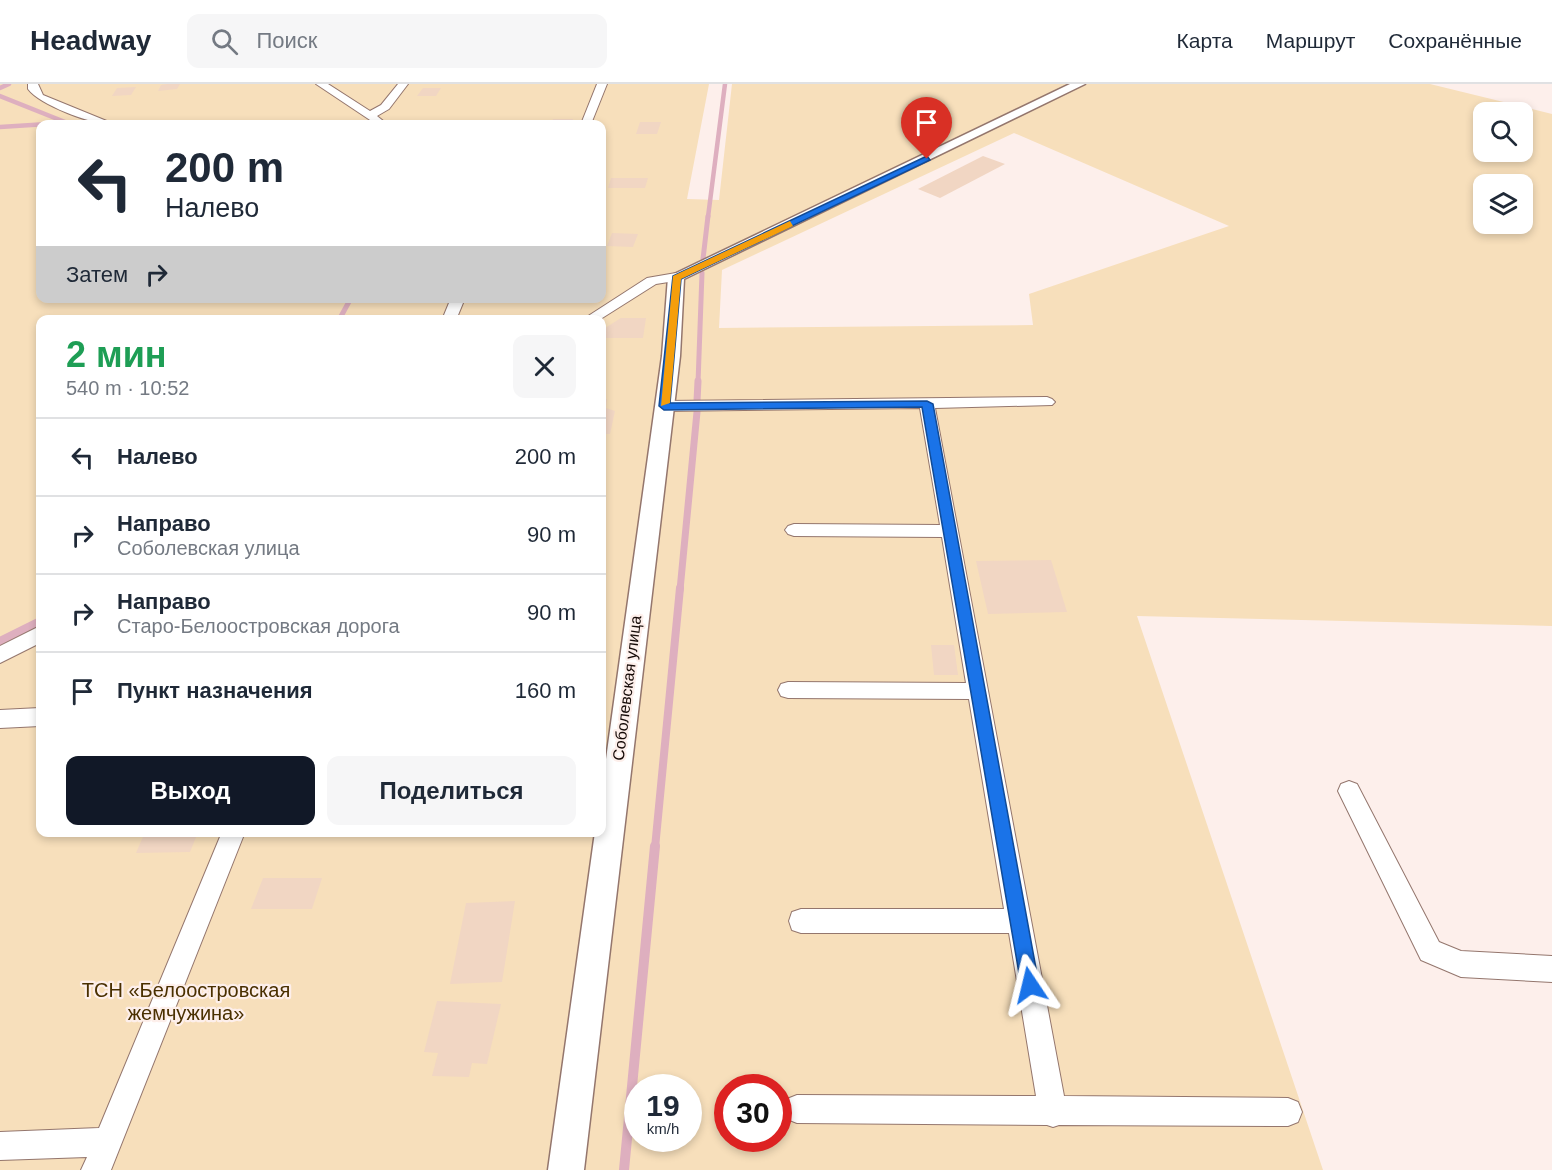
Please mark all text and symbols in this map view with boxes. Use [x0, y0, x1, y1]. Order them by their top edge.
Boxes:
search box [187, 14, 607, 68]
text: Headway [30, 25, 151, 56]
icon: search [208, 25, 241, 58]
text: Поиск [256, 28, 317, 53]
text: Карта [1177, 29, 1233, 52]
text: Маршрут [1266, 29, 1355, 52]
text: Сохранённые [1388, 29, 1522, 52]
pin [901, 97, 952, 159]
map controls [1473, 102, 1533, 234]
button: search [1473, 102, 1533, 162]
icon: arrive [910, 106, 943, 139]
icon: left [66, 144, 144, 222]
text: 200 m [165, 144, 284, 191]
button: layers [1473, 174, 1533, 234]
text: Налево [165, 193, 259, 223]
icon: right [140, 258, 173, 291]
text: Затем [66, 262, 128, 287]
text: 2 мин [66, 334, 167, 375]
button: close [513, 335, 576, 398]
text: 540 m · 10:52 [66, 377, 189, 399]
icon: left [66, 441, 99, 474]
text: Налево [117, 444, 198, 469]
text: 200 m [515, 444, 576, 469]
text: Направо [117, 511, 211, 536]
icon: right [66, 519, 99, 552]
text: 90 m [527, 522, 576, 547]
text: Соболевская улица [117, 537, 300, 559]
text: Направо [117, 589, 211, 614]
icon: right [66, 597, 99, 630]
text: 90 m [527, 600, 576, 625]
street label: Соболевская улица [610, 614, 644, 762]
text: Старо-Белоостровская дорога [117, 615, 400, 637]
icon: arrive [66, 675, 99, 708]
text: Пункт назначения [117, 678, 313, 703]
text: 160 m [515, 678, 576, 703]
button: Выход [66, 756, 315, 825]
button: Поделиться [327, 756, 576, 825]
position arrow [998, 953, 1062, 1017]
park label: ТСН «Белоостровская жемчужина» [82, 979, 290, 1024]
speed limit sign: 30 [714, 1074, 792, 1152]
text: 19 [646, 1089, 680, 1122]
text: km/h [647, 1120, 679, 1137]

